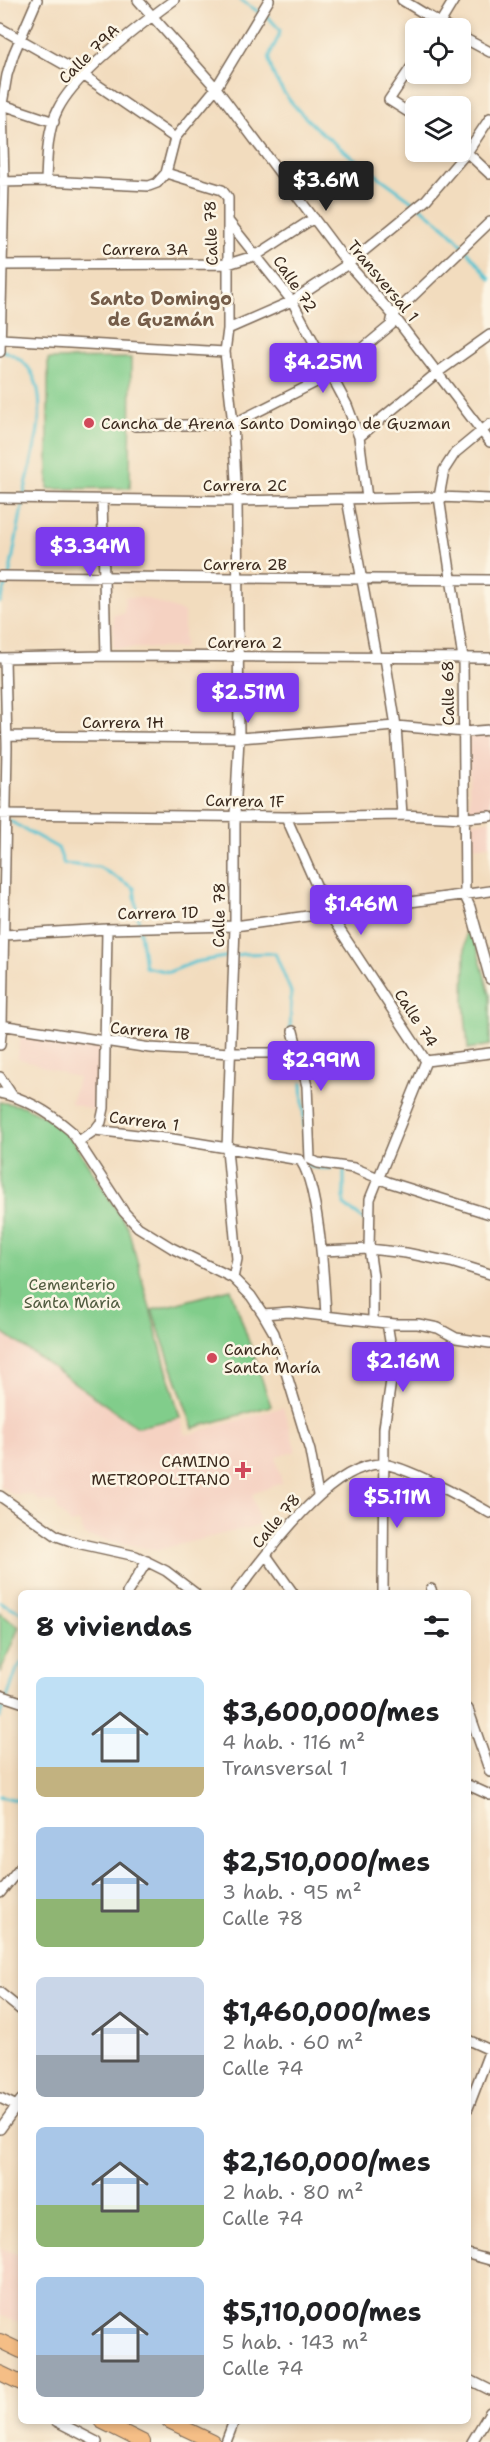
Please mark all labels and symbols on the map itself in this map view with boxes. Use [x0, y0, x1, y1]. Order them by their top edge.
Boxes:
street label: Calle 79A [54, 20, 124, 88]
pin: $3.6M [284, 161, 368, 212]
street label: Calle 78 [199, 200, 223, 266]
street label: Transversal 1 [343, 236, 423, 326]
street label: Carrera 3A [102, 239, 188, 260]
street label: Calle 72 [268, 251, 322, 317]
district label: Santo Domingo de Guzmán [90, 287, 232, 332]
pin: $4.25M [274, 343, 372, 394]
place label: Cancha de Arena Santo Domingo de Guzman [101, 413, 451, 434]
marker: Cancha de Arena Santo Domingo de Guzman [82, 416, 96, 430]
street label: Carrera 2C [203, 475, 287, 496]
pin: $3.34M [41, 527, 139, 578]
street label: Carrera 2B [203, 554, 287, 575]
street label: Carrera 2 [208, 632, 282, 653]
street label: Calle 68 [437, 660, 459, 726]
pin: $2.51M [199, 673, 297, 724]
street label: Carrera 1H [82, 712, 164, 733]
street label: Carrera 1F [205, 790, 285, 812]
street label: Calle 78 [208, 882, 230, 948]
pin: $1.46M [312, 885, 410, 936]
street label: Carrera 1D [117, 902, 199, 924]
street label: Calle 74 [389, 985, 443, 1051]
street label: Carrera 1B [109, 1017, 191, 1045]
pin: $2.99M [272, 1041, 370, 1092]
street label: Carrera 1 [108, 1106, 180, 1136]
park label: Cementerio Santa Maria [24, 1274, 120, 1313]
place label: Cancha Santa María [224, 1339, 321, 1378]
pin: $2.16M [354, 1342, 452, 1393]
marker: Cancha Santa María [205, 1351, 219, 1365]
place label: CAMINO METROPOLITANO [91, 1451, 230, 1490]
marker: CAMINO METROPOLITANO [234, 1461, 252, 1479]
pin: $5.11M [348, 1478, 446, 1529]
street label: Calle 78 [247, 1489, 305, 1553]

